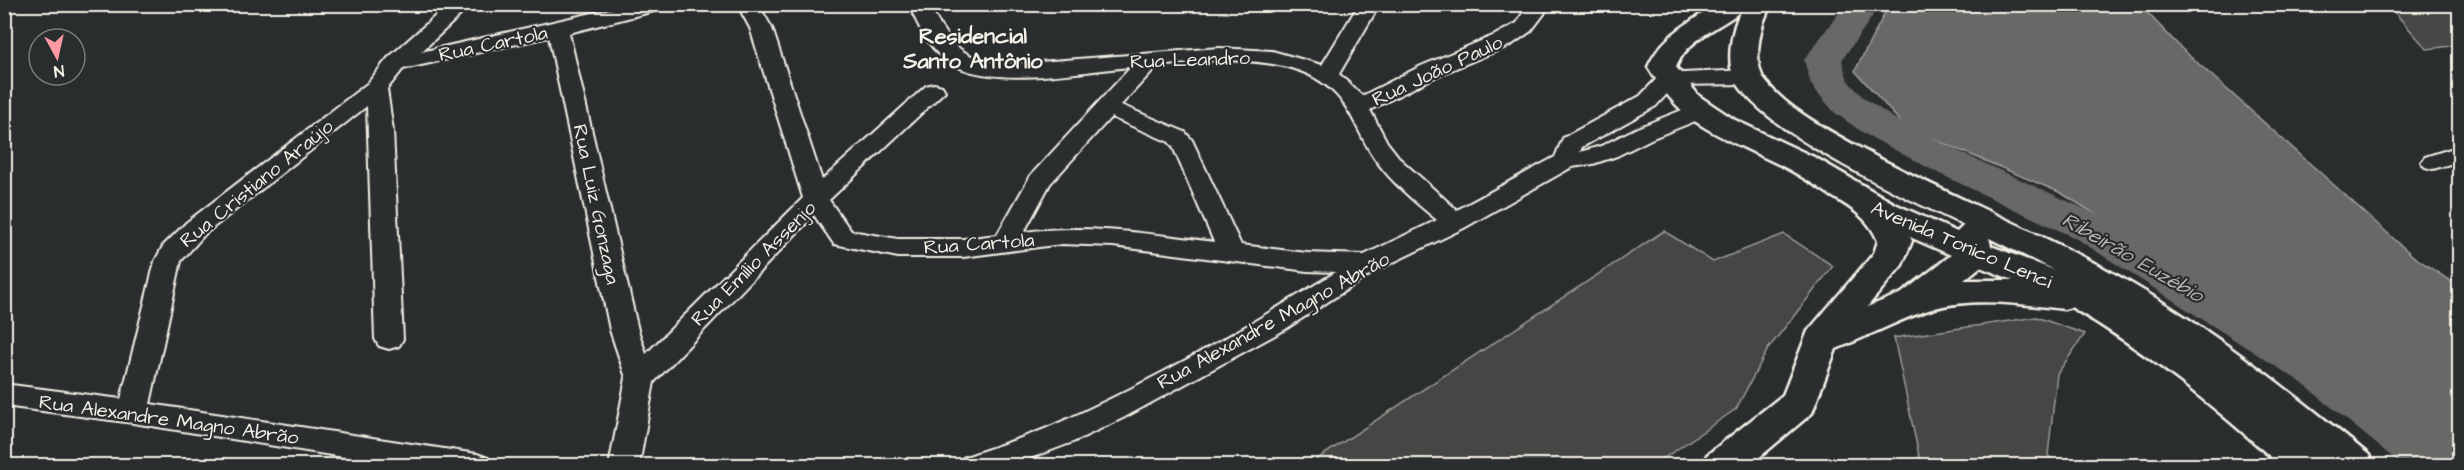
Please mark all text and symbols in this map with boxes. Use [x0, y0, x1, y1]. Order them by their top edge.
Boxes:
street label: Rua Cartola [436, 19, 550, 69]
district label: Residencial Santo Antônio [902, 21, 1043, 77]
north arrow [27, 27, 87, 87]
street label: Rua João Paulo [1367, 28, 1507, 113]
street label: Rua Leandro [1130, 44, 1250, 76]
text: N [52, 59, 65, 82]
street label: Rua Cristiano Araújo [174, 113, 339, 255]
street label: Rua Luiz Gonzaga [564, 121, 627, 287]
street label: Avenida Tonico Lenci [1867, 194, 2057, 296]
street label: Rua Emílio Assenjo [685, 195, 823, 333]
water label: Ribeirão Euzébio [2057, 205, 2211, 311]
street label: Rua Cartola [923, 226, 1035, 262]
street label: Rua Alexandre Magno Abrão [1152, 245, 1395, 397]
street label: Rua Alexandre Magno Abrão [37, 388, 300, 453]

